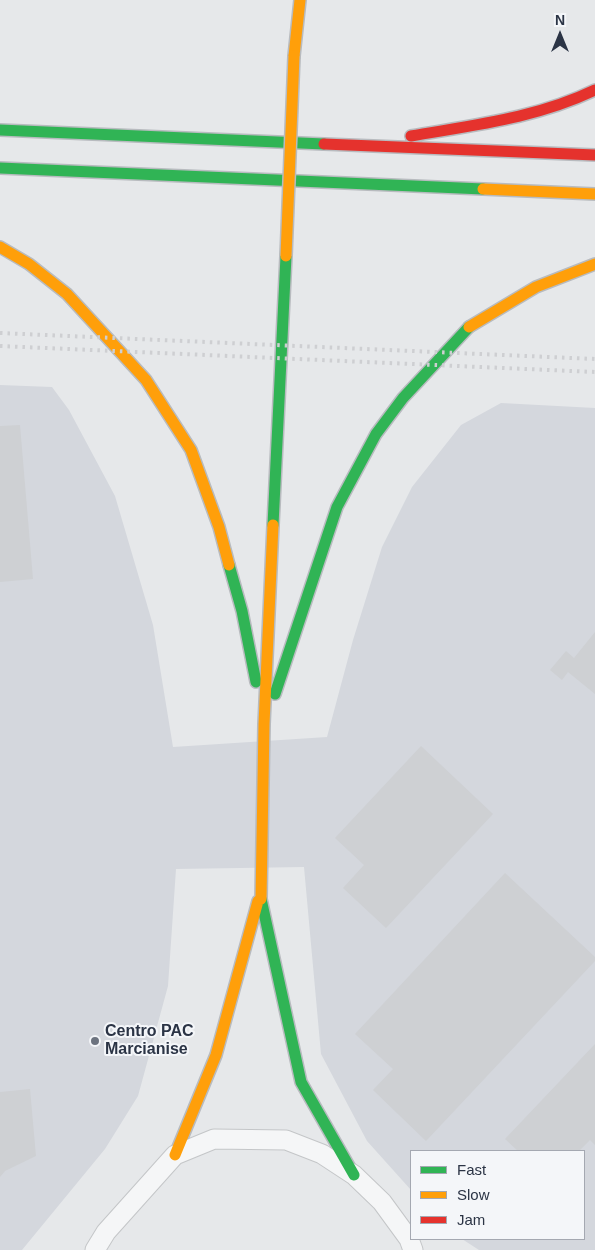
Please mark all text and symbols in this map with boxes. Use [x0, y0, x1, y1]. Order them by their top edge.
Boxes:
north arrow [535, 10, 585, 60]
text: N [555, 12, 565, 28]
place label: Centro PAC Marcianise [105, 1022, 194, 1060]
marker: Centro PAC Marcianise [89, 1035, 101, 1047]
legend [410, 1150, 585, 1240]
text: Fast [457, 1161, 486, 1178]
text: Slow [457, 1186, 490, 1203]
text: Jam [457, 1211, 485, 1228]

